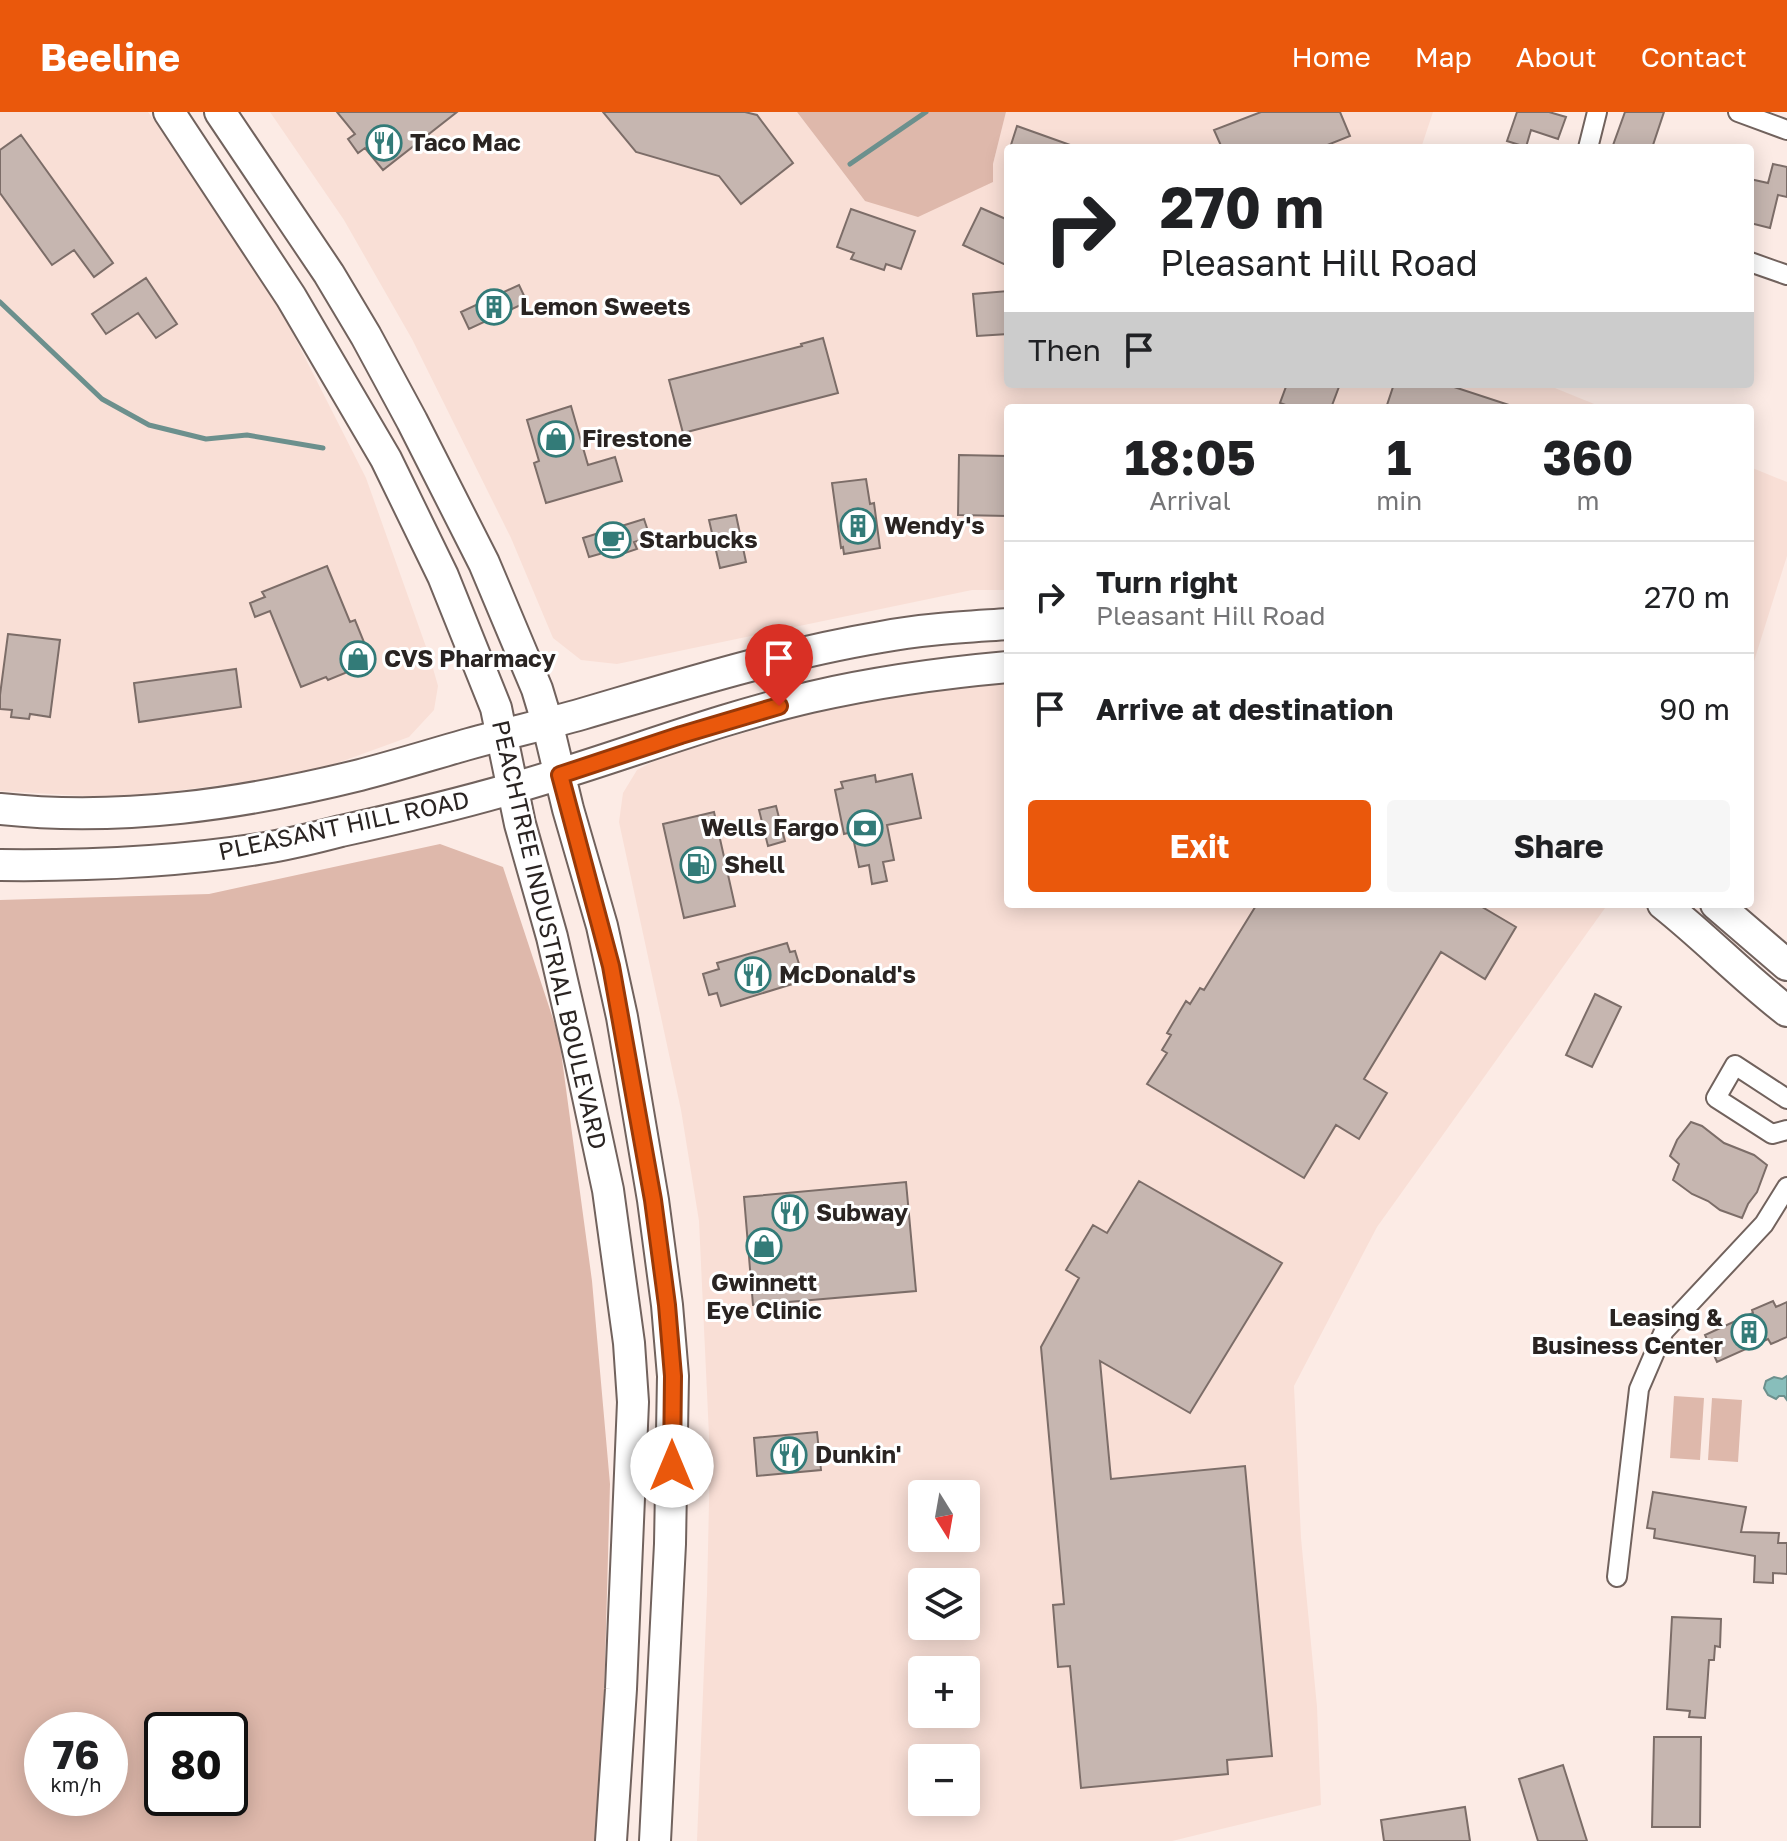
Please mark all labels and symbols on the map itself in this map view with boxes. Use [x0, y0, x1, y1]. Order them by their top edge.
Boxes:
restaurant icon: Taco Mac [365, 124, 403, 162]
place label: Taco Mac [410, 127, 521, 156]
building icon: Lemon Sweets [475, 288, 513, 326]
place label: Lemon Sweets [520, 291, 691, 320]
shop icon: Firestone [537, 420, 575, 458]
place label: Firestone [582, 423, 692, 452]
building icon: Wendy's [839, 507, 877, 545]
place label: Wendy's [884, 510, 985, 539]
cafe icon: Starbucks [594, 521, 632, 559]
place label: Starbucks [639, 524, 758, 553]
pin [745, 624, 813, 706]
shop icon: CVS Pharmacy [339, 640, 377, 678]
place label: CVS Pharmacy [384, 643, 557, 672]
street label: PEACHTREE INDUSTRIAL BOULEVARD [487, 717, 614, 1152]
street label: PLEASANT HILL ROAD [216, 784, 472, 865]
bank icon: Wells Fargo [846, 809, 884, 847]
place label: Wells Fargo [701, 812, 839, 841]
fuel station icon: Shell [679, 846, 717, 884]
place label: Shell [724, 849, 785, 878]
restaurant icon: McDonald's [734, 956, 772, 994]
place label: McDonald's [779, 959, 916, 988]
restaurant icon: Subway [771, 1194, 809, 1232]
place label: Subway [816, 1197, 909, 1226]
shop icon: Gwinnett Eye Clinic [745, 1227, 783, 1265]
place label: Gwinnett Eye Clinic [706, 1267, 822, 1324]
place label: Leasing & Business Center [1531, 1302, 1723, 1359]
building icon: Leasing & Business Center [1730, 1313, 1768, 1351]
position arrow [630, 1424, 714, 1508]
restaurant icon: Dunkin' [770, 1436, 808, 1474]
place label: Dunkin' [815, 1439, 902, 1468]
north arrow [908, 1480, 980, 1552]
speed limit sign: 80 [144, 1712, 248, 1816]

